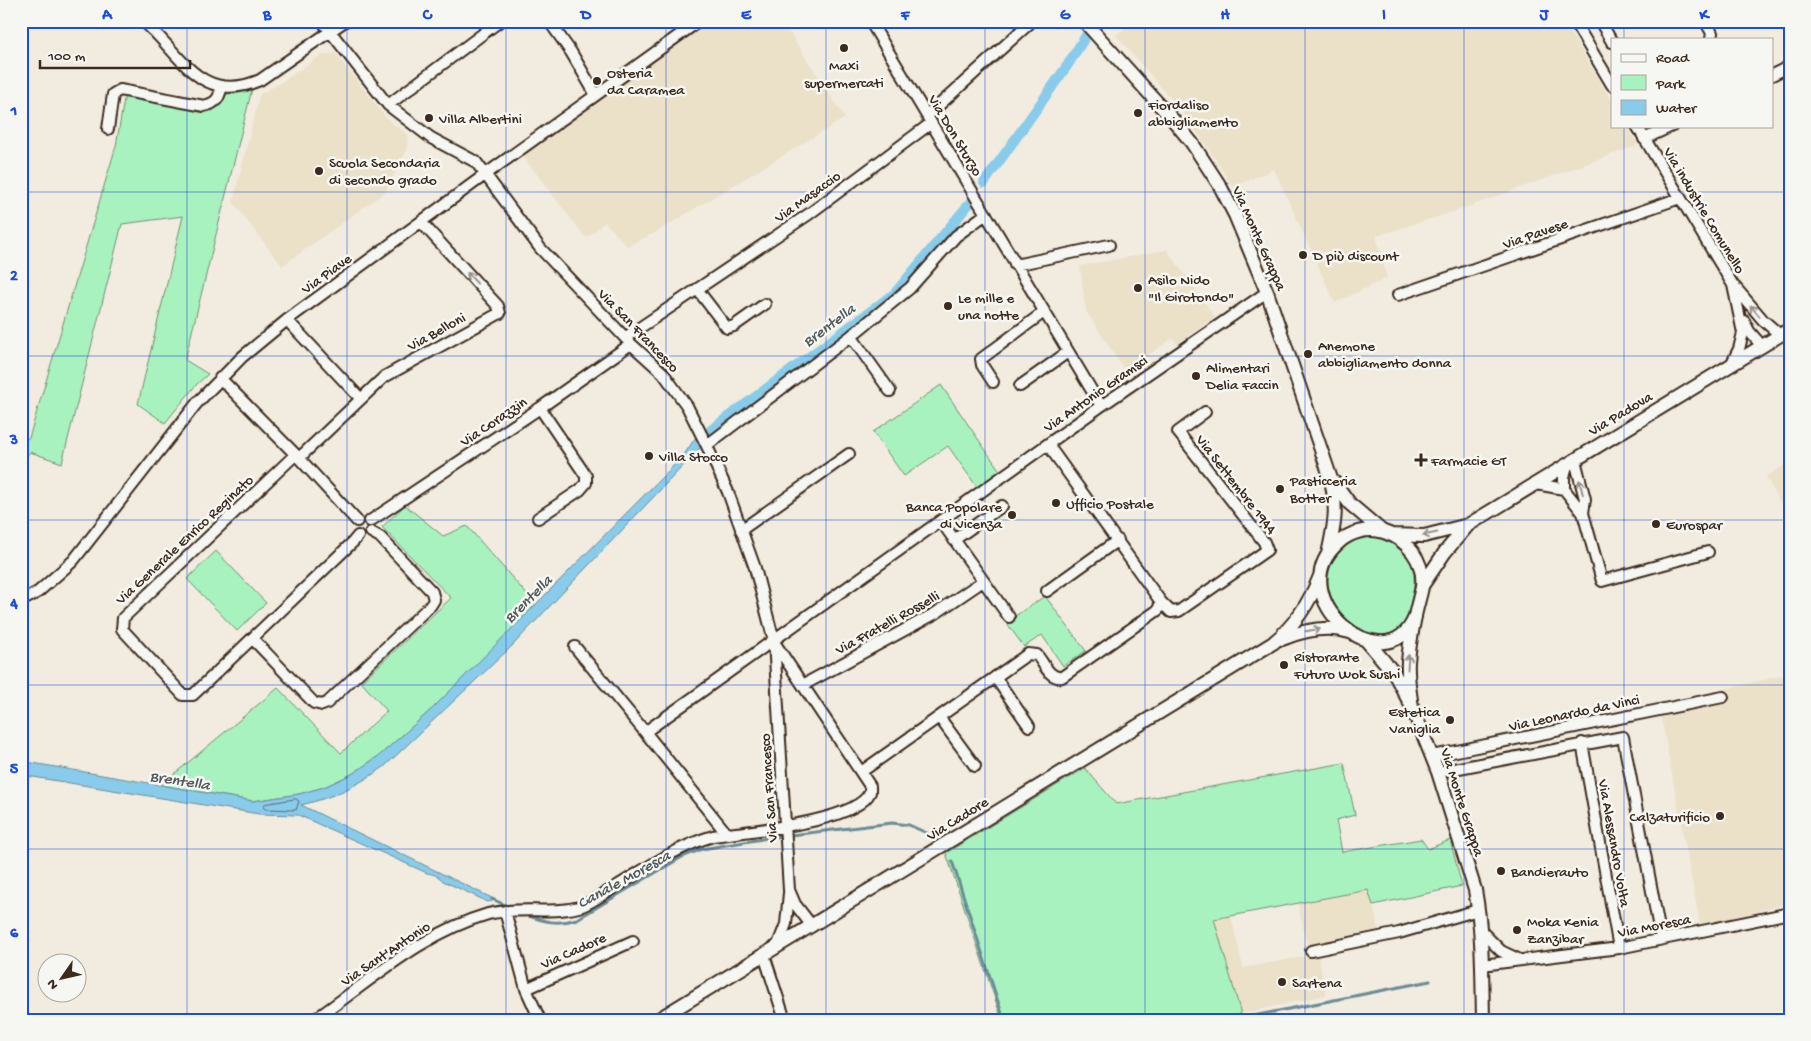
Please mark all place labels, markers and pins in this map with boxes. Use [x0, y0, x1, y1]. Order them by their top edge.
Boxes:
marker: Maxi supermercati [838, 42, 850, 54]
place label: Maxi supermercati [804, 58, 884, 93]
place label: Osteria da Caramea [607, 65, 685, 100]
marker: Osteria da Caramea [591, 75, 603, 87]
place label: Fiordaliso abbigliamento [1147, 97, 1238, 132]
marker: Fiordaliso abbigliamento [1132, 107, 1144, 119]
place label: Villa Albertini [438, 111, 522, 129]
marker: Villa Albertini [423, 112, 435, 124]
place label: Scuola Secondaria di secondo grado [329, 155, 440, 190]
marker: Scuola Secondaria di secondo grado [313, 165, 325, 177]
place label: D più discount [1312, 248, 1400, 266]
marker: D più discount [1297, 249, 1309, 261]
place label: Asilo Nido "Il Girotondo" [1148, 272, 1234, 307]
marker: Asilo Nido "Il Girotondo" [1132, 282, 1144, 294]
place label: Le mille e una notte [958, 290, 1019, 325]
marker: Le mille e una notte [942, 300, 954, 312]
place label: Anemone abbigliamento donna [1318, 338, 1452, 373]
marker: Anemone abbigliamento donna [1302, 348, 1314, 360]
place label: Alimentari Delia Faccin [1205, 360, 1279, 395]
marker: Alimentari Delia Faccin [1190, 370, 1202, 382]
place label: Villa Stocco [658, 449, 728, 467]
marker: Villa Stocco [643, 450, 655, 462]
place label: Farmacie GT [1430, 453, 1507, 471]
marker: Farmacie GT [1415, 454, 1427, 466]
place label: Pasticceria Botter [1289, 473, 1357, 508]
marker: Pasticceria Botter [1274, 483, 1286, 495]
place label: Ufficio Postale [1066, 496, 1154, 514]
marker: Ufficio Postale [1050, 497, 1062, 509]
place label: Banca Popolare di Vicenza [905, 499, 1003, 534]
marker: Banca Popolare di Vicenza [1006, 509, 1018, 521]
place label: Eurospar [1666, 517, 1724, 535]
marker: Eurospar [1650, 518, 1662, 530]
place label: Ristorante Futuro Wok Sushi [1293, 649, 1400, 684]
marker: Ristorante Futuro Wok Sushi [1278, 659, 1290, 671]
place label: Estetica Vaniglia [1388, 704, 1441, 739]
marker: Estetica Vaniglia [1444, 714, 1456, 726]
place label: Calzaturificio [1630, 809, 1710, 827]
marker: Calzaturificio [1714, 810, 1726, 822]
place label: Bandierauto [1510, 864, 1589, 882]
marker: Bandierauto [1495, 865, 1507, 877]
place label: Moka Kenia Zanzibar [1527, 914, 1599, 949]
marker: Moka Kenia Zanzibar [1511, 924, 1523, 936]
place label: Sartena [1292, 975, 1343, 993]
marker: Sartena [1276, 976, 1288, 988]

